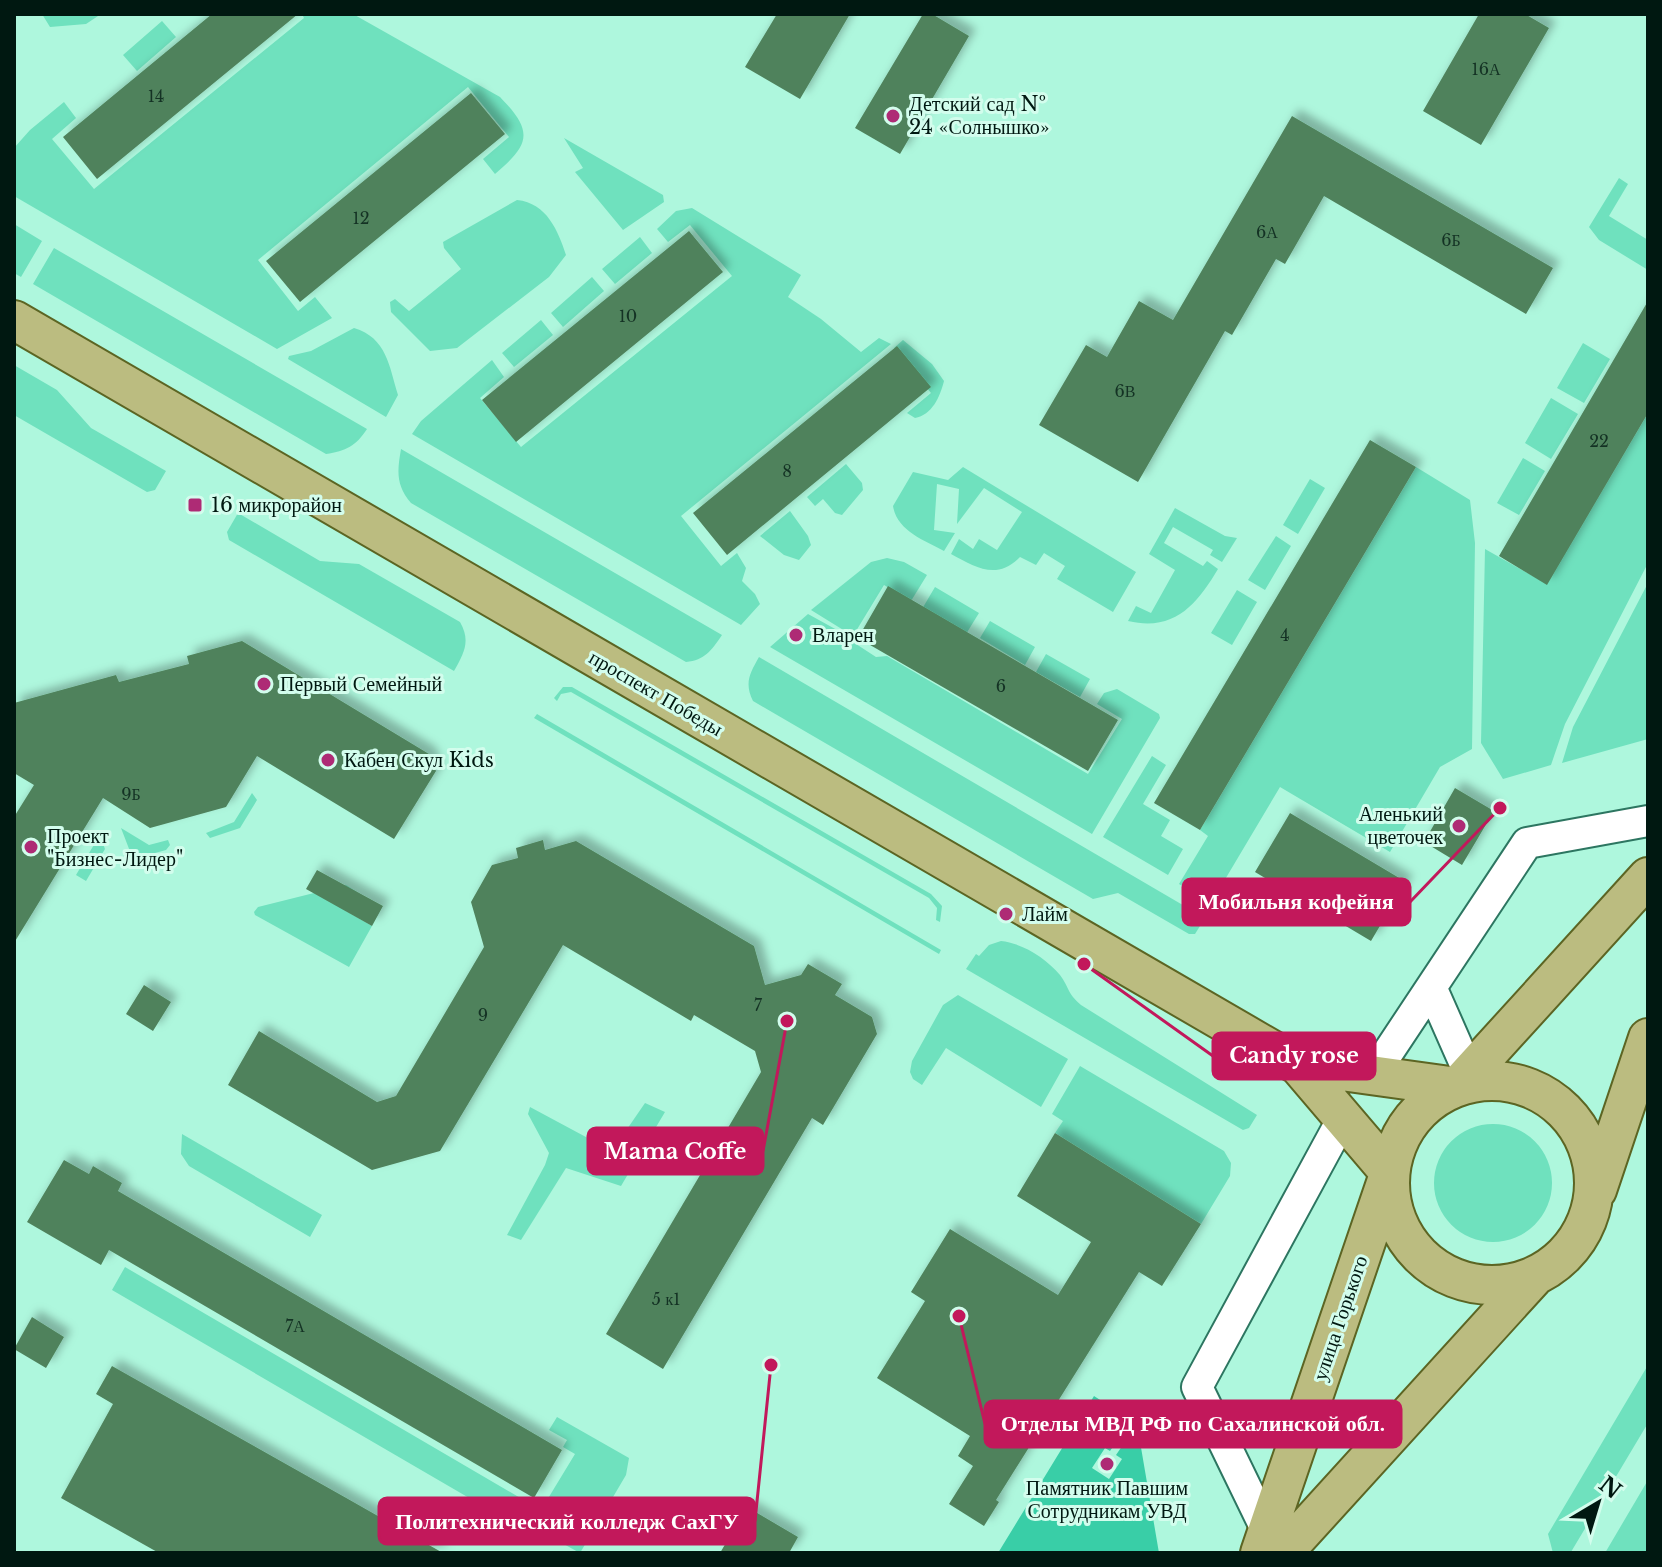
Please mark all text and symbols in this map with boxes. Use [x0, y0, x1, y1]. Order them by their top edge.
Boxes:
house number: 16А [1472, 59, 1501, 79]
house number: 14 [148, 86, 164, 106]
place label: Детский сад № 24 «Солнышко» [909, 92, 1050, 139]
marker: Детский сад № 24 «Солнышко» [884, 107, 902, 125]
house number: 12 [353, 208, 370, 228]
house number: 6А [1256, 222, 1278, 242]
house number: 6Б [1441, 230, 1461, 250]
house number: 10 [619, 306, 637, 326]
house number: 6В [1115, 381, 1135, 401]
house number: 22 [1589, 431, 1609, 451]
house number: 8 [782, 461, 792, 481]
place label: 16 микрорайон [211, 493, 342, 517]
marker: 16 микрорайон [186, 496, 204, 514]
place label: Вларен [812, 623, 874, 647]
house number: 4 [1280, 625, 1290, 645]
marker: Вларен [787, 626, 805, 644]
street label: проспект Победы [585, 645, 727, 741]
place label: Первый Семейный [280, 672, 442, 696]
marker: Первый Семейный [255, 675, 273, 693]
house number: 6 [996, 676, 1006, 696]
place label: Кабен Скул Kids [344, 748, 494, 772]
marker: Кабен Скул Kids [319, 751, 337, 769]
house number: 9Б [121, 784, 141, 804]
place label: Аленький цветочек [1359, 802, 1443, 849]
marker: Аленький цветочек [1450, 817, 1468, 835]
place label: Проект "Бизнес-Лидер" [47, 824, 183, 871]
marker: Проект "Бизнес-Лидер" [22, 838, 40, 856]
callout: Мобильня кофейня [1183, 879, 1410, 925]
text: Мобильня кофейня [1198, 888, 1394, 915]
place label: Лайм [1022, 902, 1068, 926]
marker: Лайм [997, 905, 1015, 923]
house number: 7 [754, 995, 763, 1015]
house number: 9 [478, 1005, 488, 1025]
callout: Candy rose [1213, 1033, 1375, 1079]
text: Candy rose [1229, 1042, 1359, 1069]
callout: Mama Coffe [588, 1128, 763, 1174]
text: Mama Coffe [604, 1138, 747, 1165]
street label: улица Горького [1307, 1252, 1373, 1384]
house number: 5 к1 [652, 1289, 680, 1309]
house number: 7А [285, 1316, 305, 1336]
callout: Отделы МВД РФ по Сахалинской обл. [985, 1401, 1401, 1447]
text: Отделы МВД РФ по Сахалинской обл. [1001, 1410, 1385, 1437]
marker: Памятник Павшим Сотрудникам УВД [1098, 1455, 1116, 1473]
north arrow [1558, 1463, 1638, 1543]
text: N [1594, 1471, 1627, 1505]
place label: Памятник Павшим Сотрудникам УВД [1026, 1476, 1188, 1523]
callout: Политехнический колледж СахГУ [379, 1498, 755, 1544]
text: Политехнический колледж СахГУ [395, 1508, 739, 1535]

